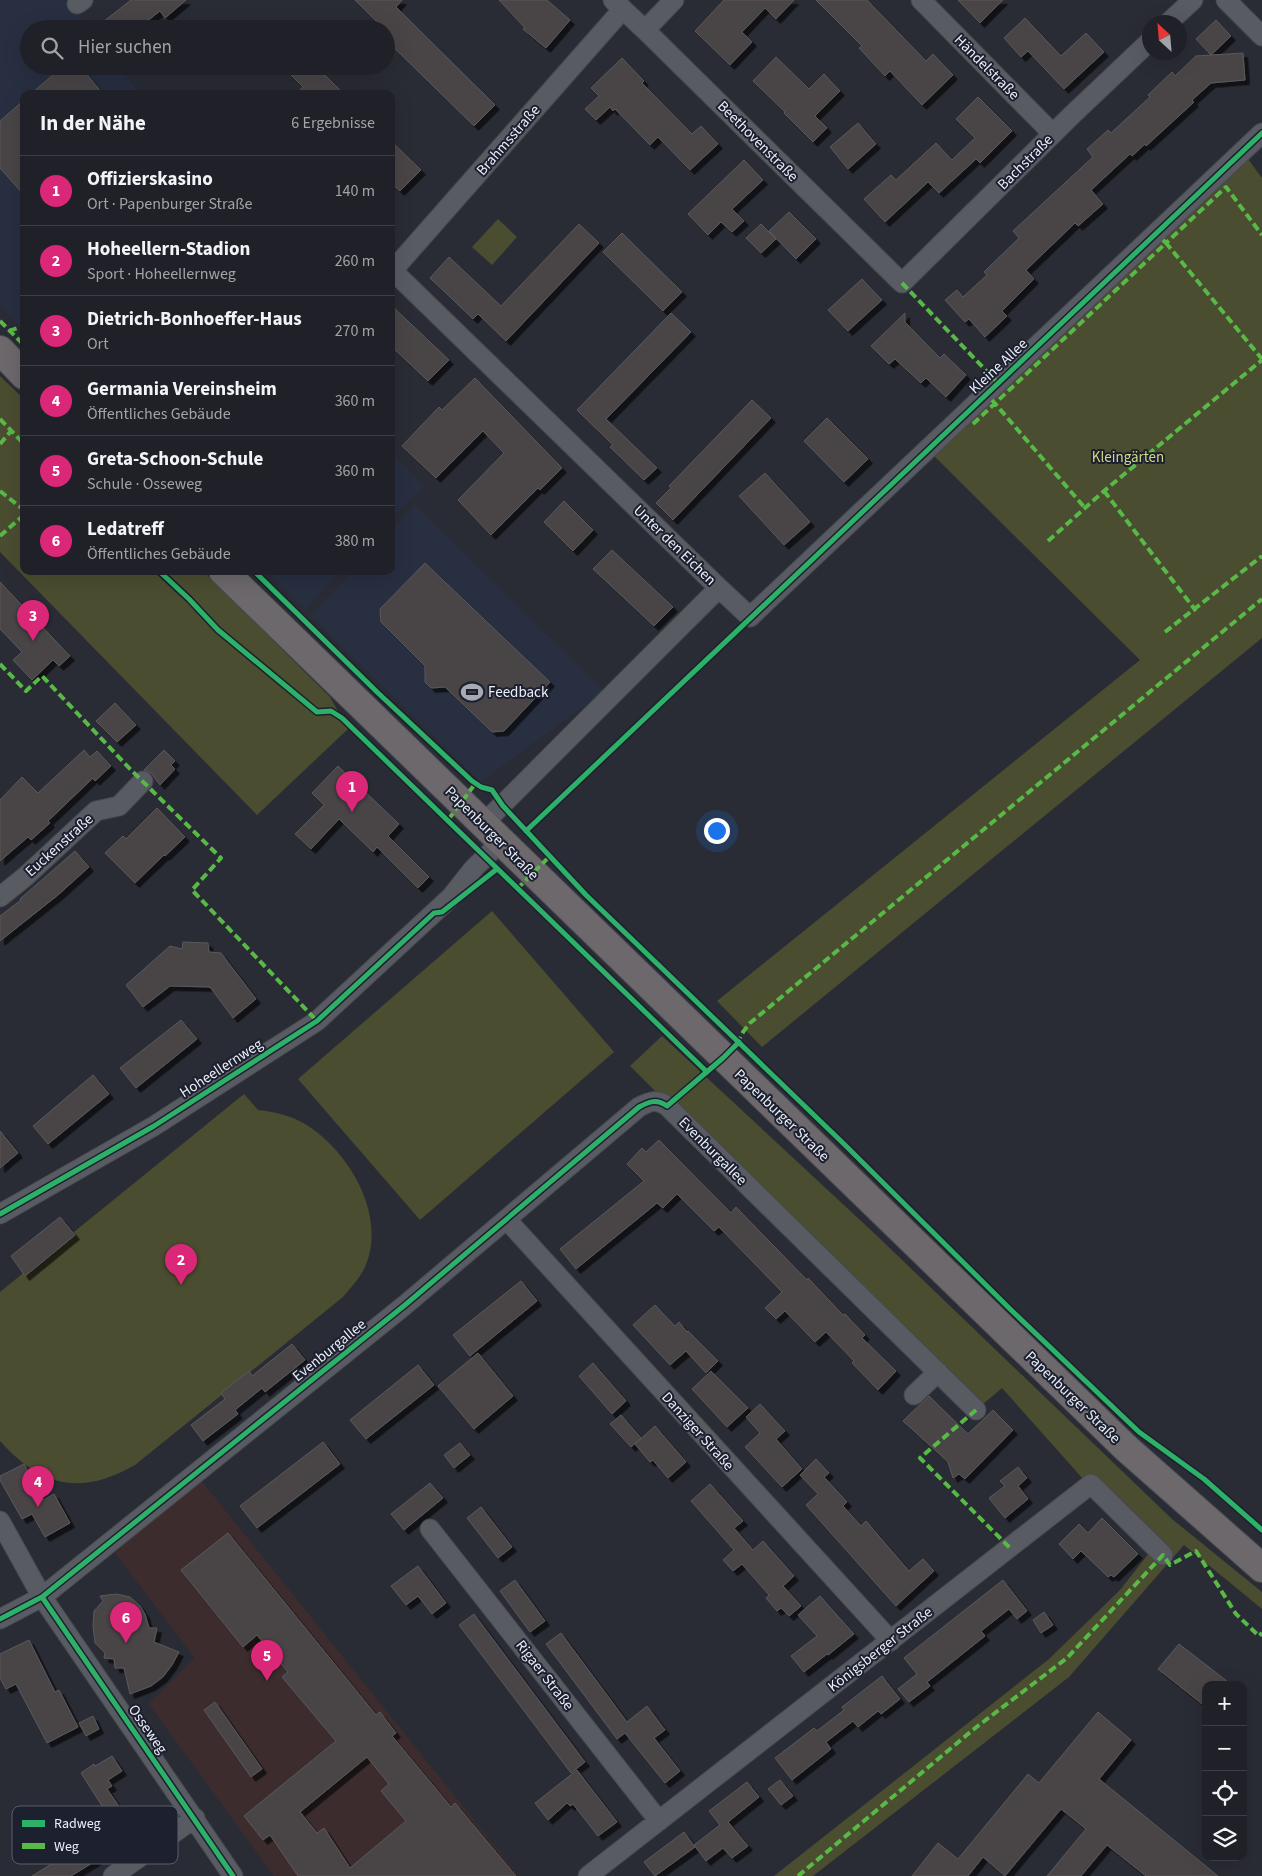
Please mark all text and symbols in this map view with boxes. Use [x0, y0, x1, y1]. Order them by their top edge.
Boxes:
north arrow [1142, 15, 1187, 60]
search box [20, 20, 395, 75]
street label: Händelstraße [949, 30, 1024, 105]
icon: search [38, 34, 66, 62]
text: Hier suchen [78, 34, 172, 61]
street label: Beethovenstraße [712, 96, 803, 187]
street label: Brahmsstraße [472, 100, 545, 180]
text: In der Nähe [40, 108, 146, 138]
text: 6 Ergebnisse [291, 112, 375, 134]
street label: Bachstraße [993, 130, 1058, 195]
text: Offizierskasino [87, 166, 213, 193]
text: 1 [52, 180, 60, 202]
text: 140 m [335, 180, 375, 202]
text: Ort · Papenburger Straße [87, 193, 252, 215]
text: Hoheellern-Stadion [87, 236, 250, 263]
text: 2 [52, 250, 60, 272]
text: 260 m [335, 250, 375, 272]
text: Sport · Hoheellernweg [87, 263, 236, 285]
text: Dietrich-Bonhoeffer-Haus [87, 306, 302, 333]
text: 3 [52, 320, 60, 342]
text: 270 m [335, 320, 375, 342]
text: Ort [87, 333, 109, 355]
street label: Kleine Allee [964, 334, 1032, 399]
text: Germania Vereinsheim [87, 376, 277, 403]
text: 4 [52, 390, 60, 412]
text: 360 m [335, 390, 375, 412]
text: Öffentliches Gebäude [87, 403, 231, 425]
text: Greta-Schoon-Schule [87, 446, 263, 473]
park label: Kleingärten [1092, 447, 1164, 468]
text: 5 [52, 460, 60, 482]
text: 360 m [335, 460, 375, 482]
text: Schule · Osseweg [87, 473, 202, 495]
street label: Unter den Eichen [629, 500, 721, 590]
text: Ledatreff [87, 516, 164, 543]
text: 6 [52, 530, 60, 552]
text: 380 m [335, 530, 375, 552]
text: Öffentliches Gebäude [87, 543, 231, 565]
pin: 3 [17, 600, 49, 641]
sports icon: Feedback [459, 679, 485, 705]
place label: Feedback [488, 682, 549, 703]
pin: 1 [336, 771, 368, 812]
street label: Papenburger Straße [440, 782, 543, 885]
street label: Euckenstraße [21, 809, 98, 882]
your location [704, 818, 730, 844]
street label: Hoheellernweg [176, 1033, 267, 1103]
street label: Papenburger Straße [729, 1064, 834, 1166]
street label: Evenburgallee [674, 1112, 752, 1190]
pin: 2 [165, 1244, 197, 1285]
street label: Evenburgallee [288, 1314, 371, 1387]
street label: Papenburger Straße [1020, 1346, 1125, 1448]
street label: Danziger Straße [657, 1387, 739, 1475]
pin: 4 [22, 1466, 54, 1507]
pin: 6 [110, 1602, 142, 1643]
street label: Königsberger Straße [824, 1602, 937, 1697]
street label: Rigaer Straße [510, 1636, 579, 1715]
pin: 5 [251, 1640, 283, 1681]
map controls [1202, 1681, 1247, 1861]
button: + [1202, 1681, 1247, 1726]
street label: Osseweg [123, 1700, 172, 1758]
button: − [1202, 1726, 1247, 1771]
button: locate [1202, 1771, 1247, 1816]
legend [12, 1806, 178, 1864]
text: Radweg [54, 1814, 101, 1834]
button: layers [1202, 1816, 1247, 1861]
text: Weg [54, 1837, 79, 1857]

